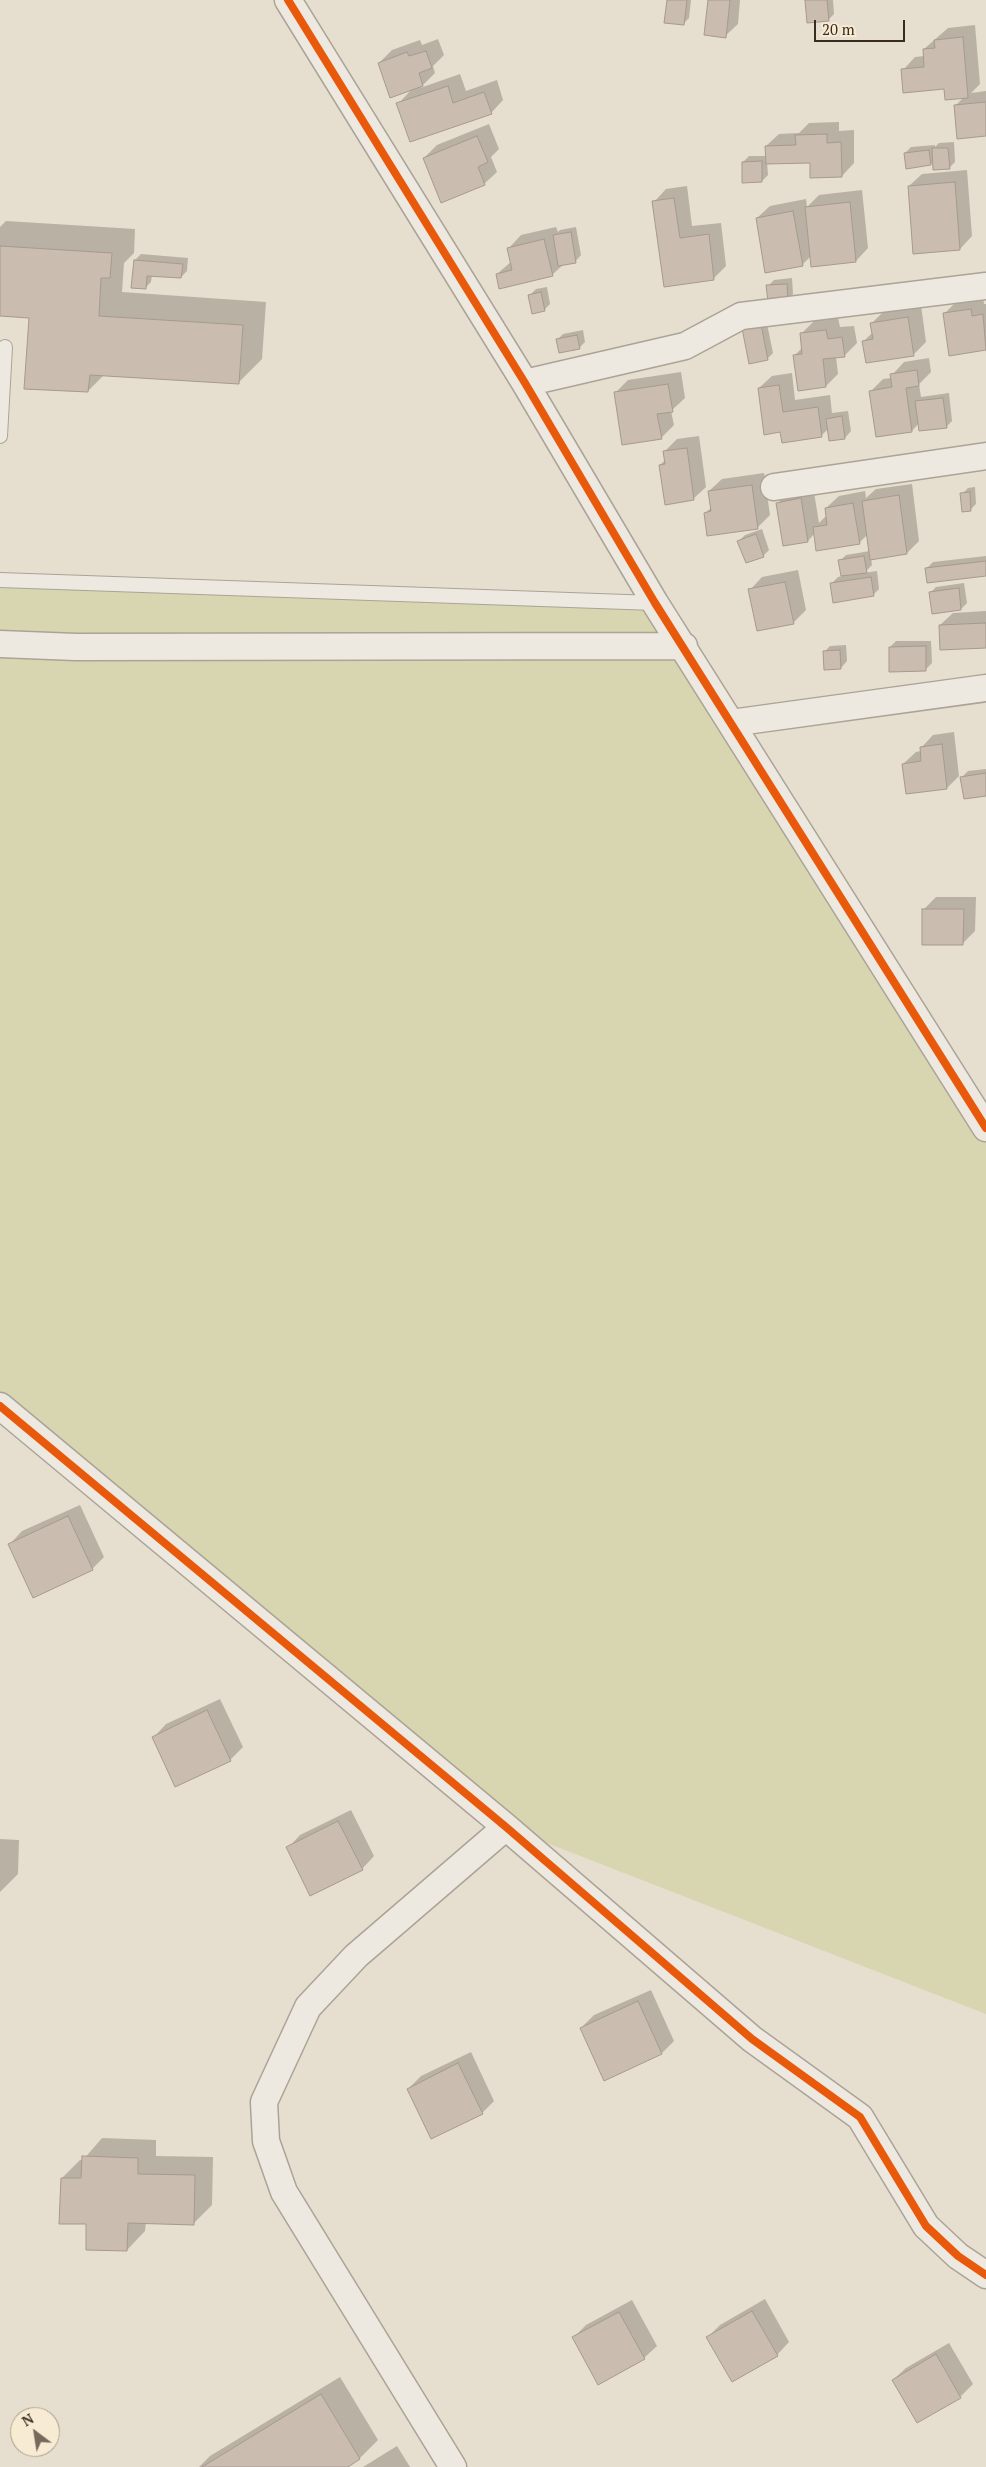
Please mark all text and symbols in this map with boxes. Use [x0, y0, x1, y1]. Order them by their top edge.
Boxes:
scale bar [816, 10, 907, 42]
text: 20 m [822, 19, 855, 39]
north arrow [10, 2407, 60, 2457]
text: N [18, 2409, 37, 2430]

